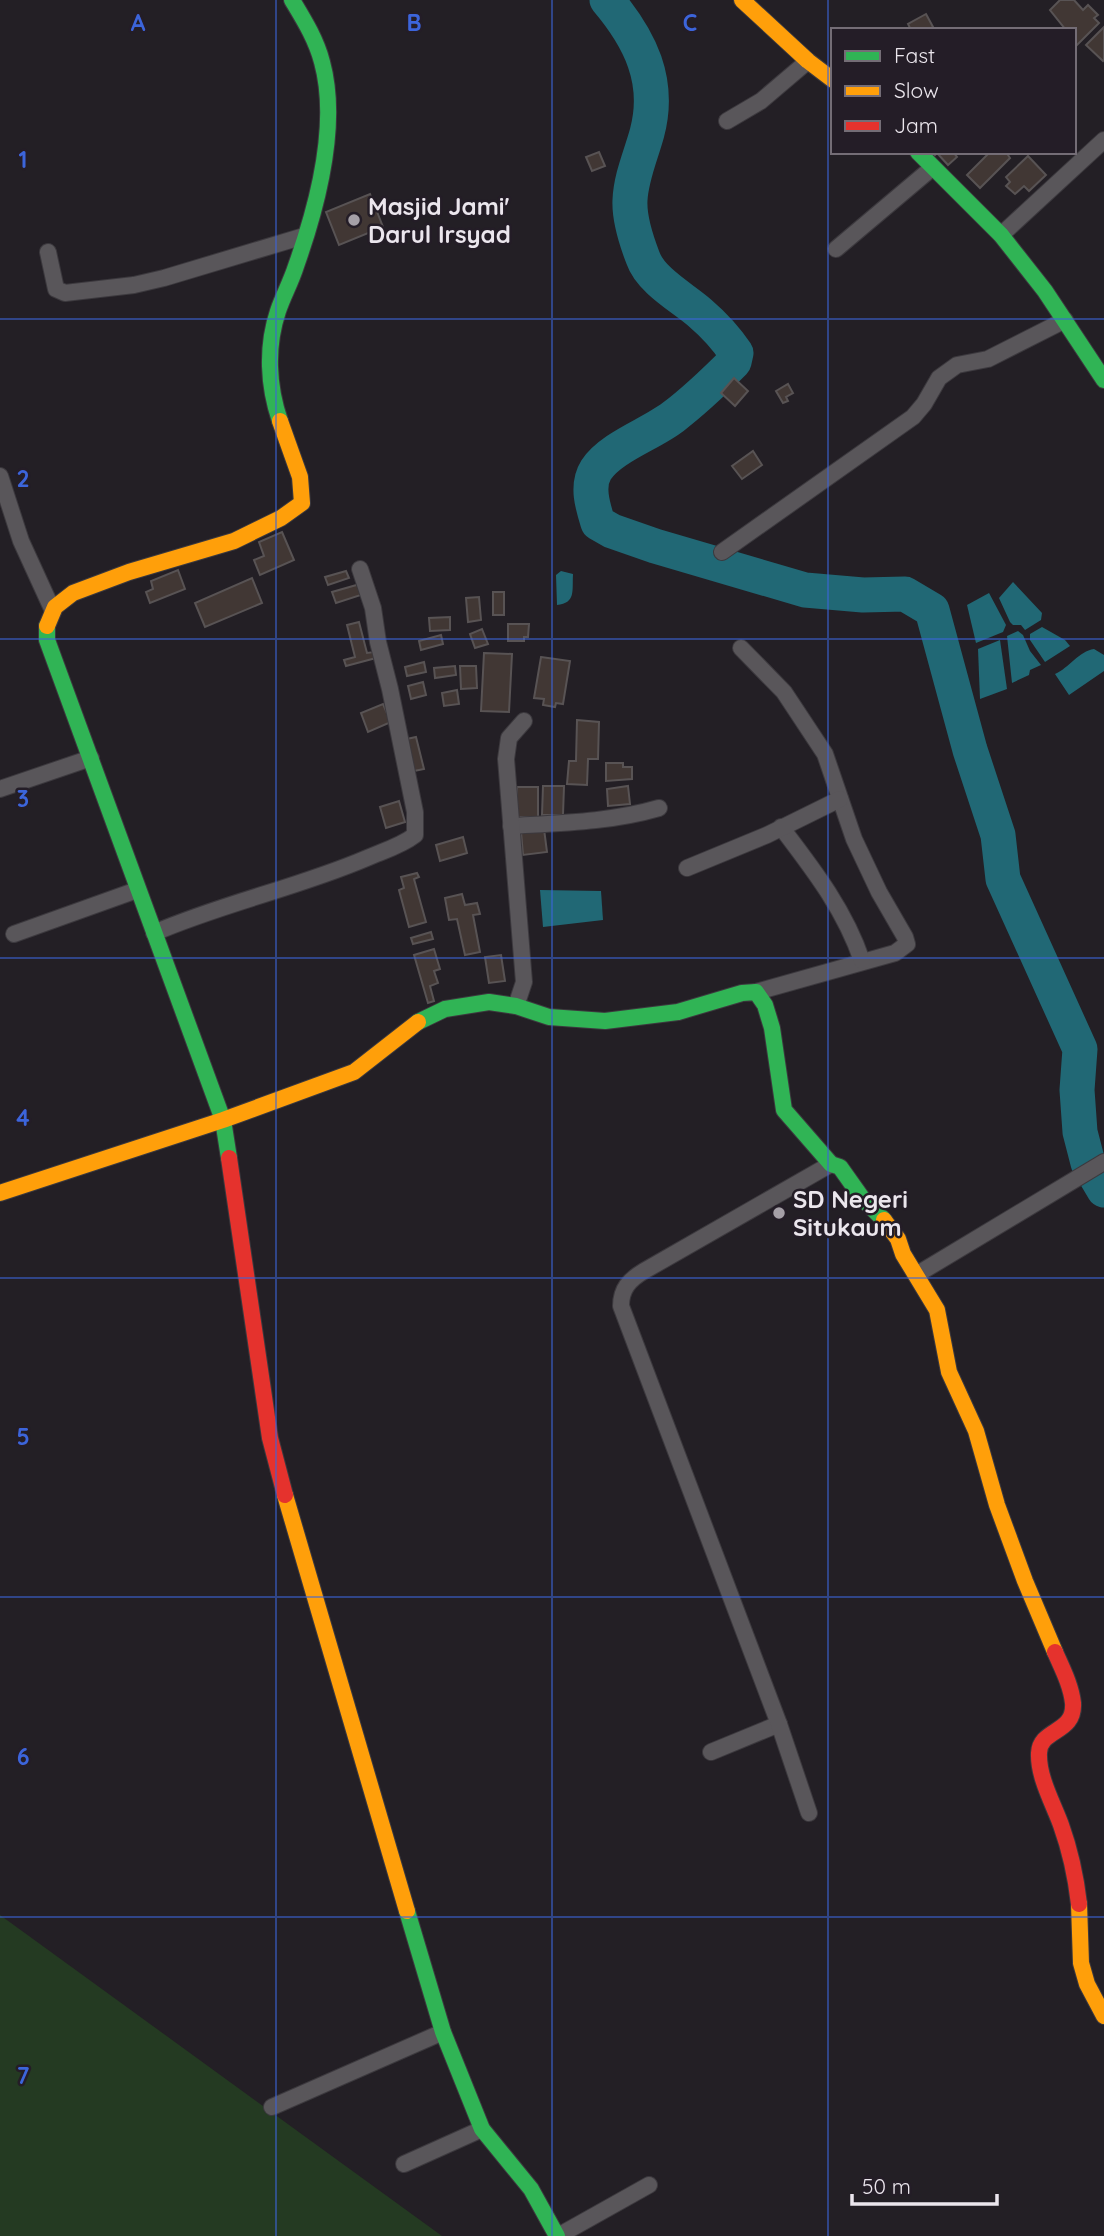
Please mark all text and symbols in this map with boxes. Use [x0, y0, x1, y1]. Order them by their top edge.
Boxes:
text: A [131, 8, 146, 37]
text: B [406, 8, 422, 37]
text: C [683, 8, 697, 37]
legend [831, 28, 1076, 154]
text: Fast [894, 42, 935, 68]
text: Slow [894, 77, 939, 103]
text: Jam [894, 112, 938, 138]
text: 1 [19, 145, 27, 174]
place label: Masjid Jami' Darul Irsyad [368, 191, 511, 249]
marker: Masjid Jami' Darul Irsyad [346, 212, 362, 228]
text: 2 [16, 464, 30, 493]
text: 3 [17, 784, 29, 813]
text: 4 [16, 1103, 30, 1132]
place label: SD Negeri Situkaum [793, 1184, 908, 1242]
marker: SD Negeri Situkaum [771, 1205, 787, 1221]
text: 5 [16, 1422, 30, 1451]
text: 6 [17, 1742, 29, 1771]
text: 7 [17, 2061, 30, 2090]
scale bar [852, 2162, 997, 2206]
text: 50 m [862, 2173, 911, 2199]

